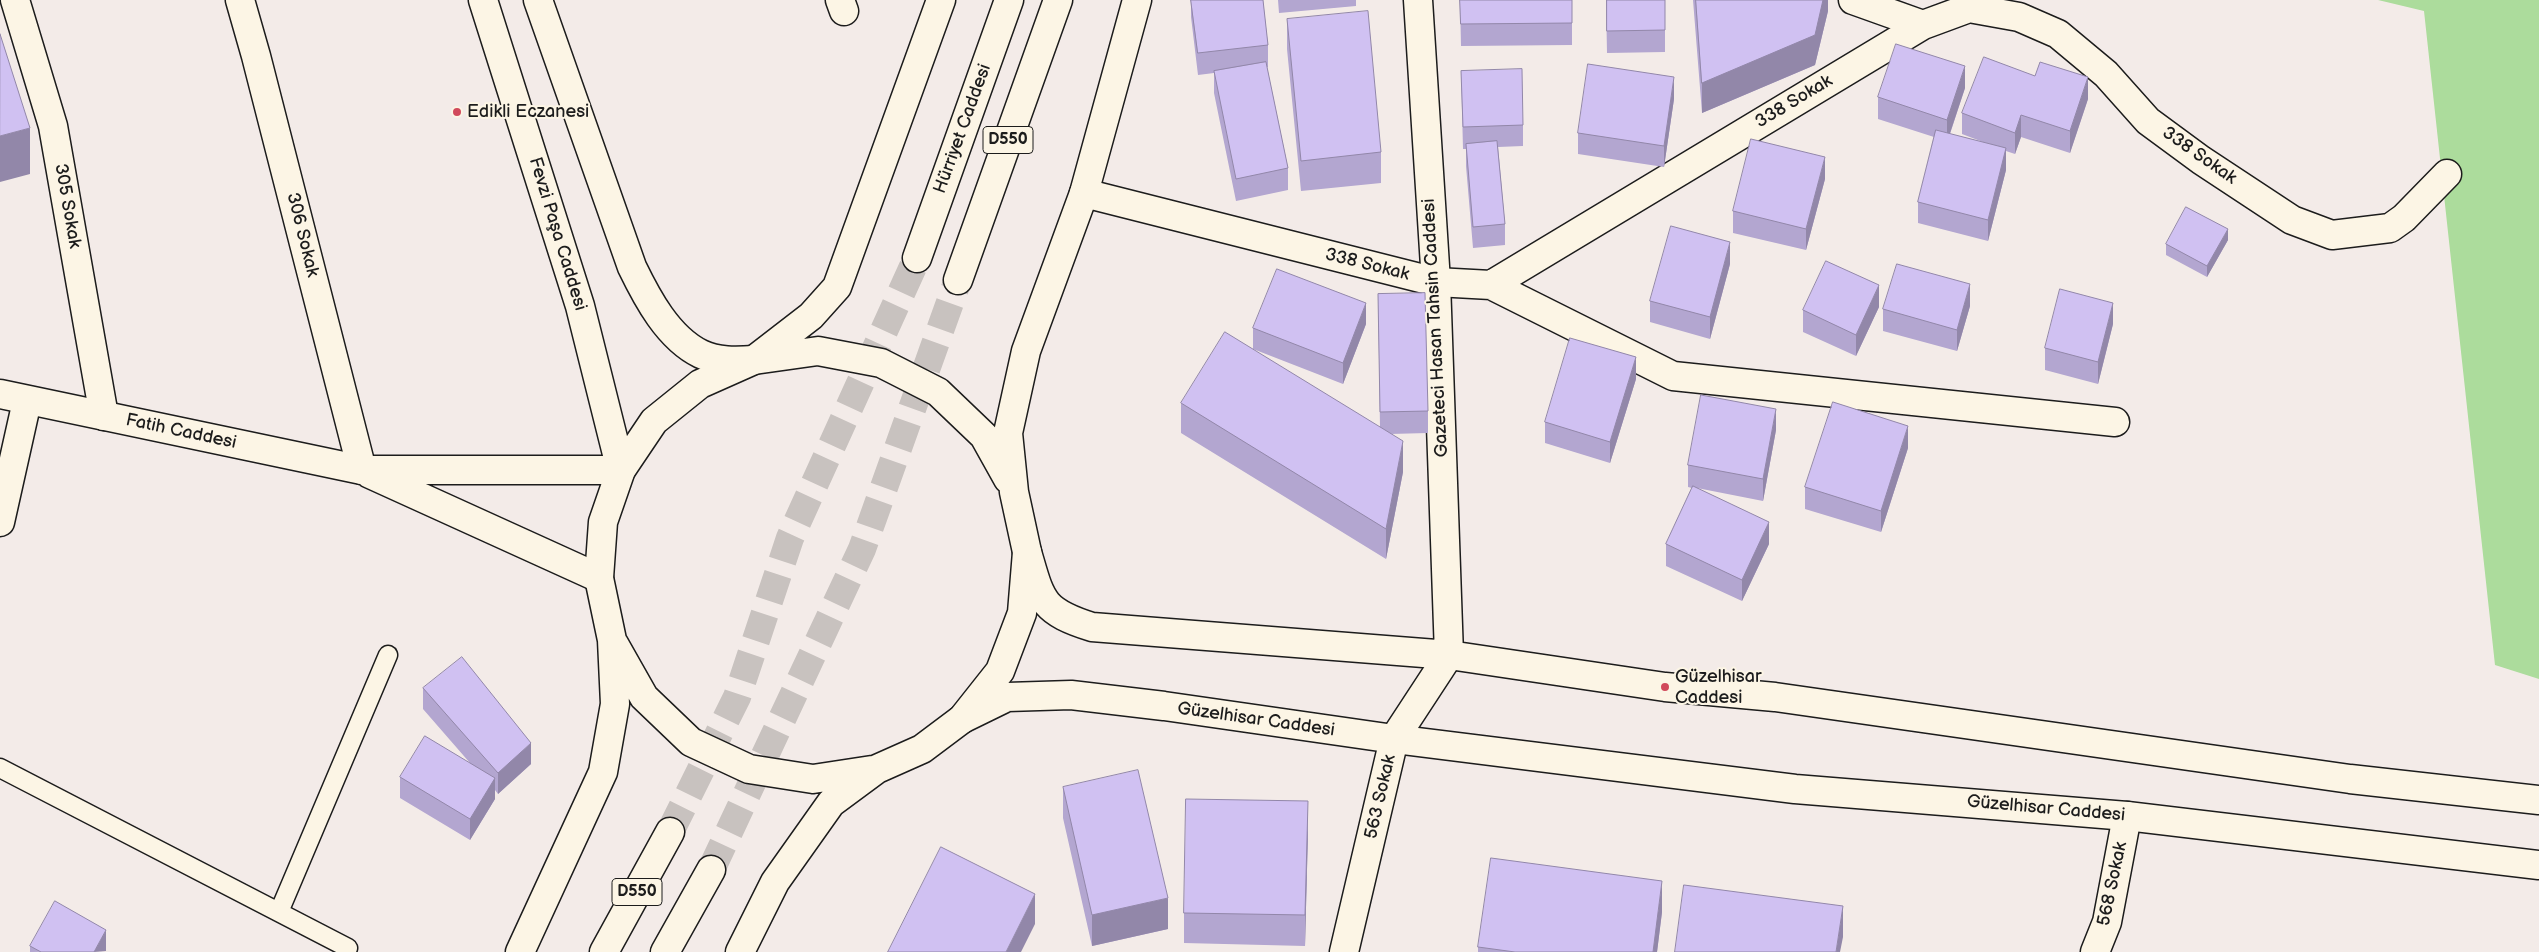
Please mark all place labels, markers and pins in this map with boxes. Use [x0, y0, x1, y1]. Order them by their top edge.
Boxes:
place label: Edikli Eczanesi [467, 101, 589, 123]
marker: Edikli Eczanesi [451, 106, 463, 118]
place label: Güzelhisar Caddesi [1675, 666, 1761, 709]
marker: Güzelhisar Caddesi [1659, 681, 1671, 693]

